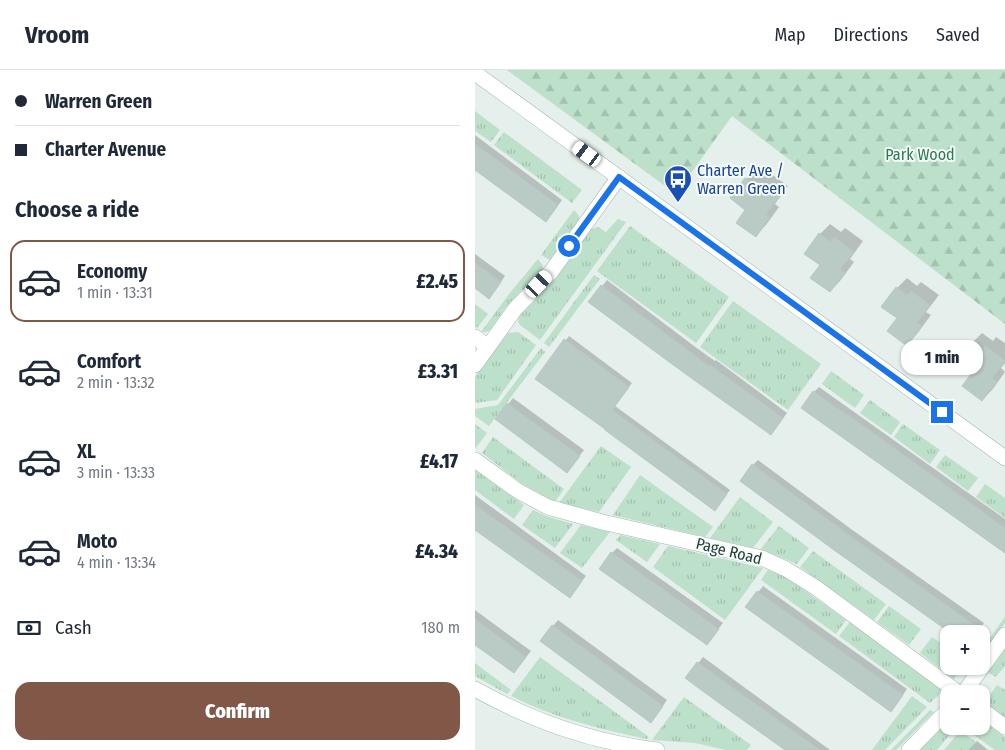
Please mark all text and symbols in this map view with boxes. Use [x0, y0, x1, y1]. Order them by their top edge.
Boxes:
text: Vroom [25, 21, 89, 49]
text: Map [774, 24, 806, 46]
text: Directions [834, 24, 908, 46]
text: Saved [936, 24, 980, 46]
text: Warren Green [45, 90, 152, 113]
text: Charter Avenue [45, 138, 166, 161]
car [570, 139, 603, 169]
park label: Park Wood [885, 145, 955, 164]
place label: Charter Ave / Warren Green [697, 161, 786, 198]
bus stop icon: Charter Ave / Warren Green [663, 164, 693, 203]
text: Choose a ride [15, 196, 139, 223]
route start [558, 235, 580, 257]
icon: car [17, 259, 62, 304]
text: Economy [77, 260, 147, 283]
car [523, 268, 554, 300]
text: £2.45 [416, 270, 458, 293]
text: 1 min · 13:31 [77, 283, 153, 302]
callout: 1 min [901, 340, 983, 374]
text: 1 min [925, 348, 959, 367]
icon: car [17, 349, 62, 394]
text: Comfort [77, 350, 141, 373]
text: £3.31 [418, 360, 458, 383]
text: 2 min · 13:32 [77, 373, 155, 392]
route end [931, 401, 953, 423]
icon: car [17, 439, 62, 484]
text: XL [77, 440, 96, 463]
text: £4.17 [420, 450, 458, 473]
text: 3 min · 13:33 [77, 463, 155, 482]
icon: car [17, 529, 62, 574]
text: Moto [77, 530, 117, 553]
street label: Page Road [694, 534, 764, 568]
text: £4.34 [415, 540, 458, 563]
text: 4 min · 13:34 [77, 553, 156, 572]
icon: cash [15, 614, 43, 642]
text: Cash [55, 616, 92, 639]
text: 180 m [421, 618, 460, 637]
map controls [940, 625, 990, 735]
button: + [940, 625, 990, 675]
button: Confirm [15, 682, 460, 740]
button: − [940, 685, 990, 735]

